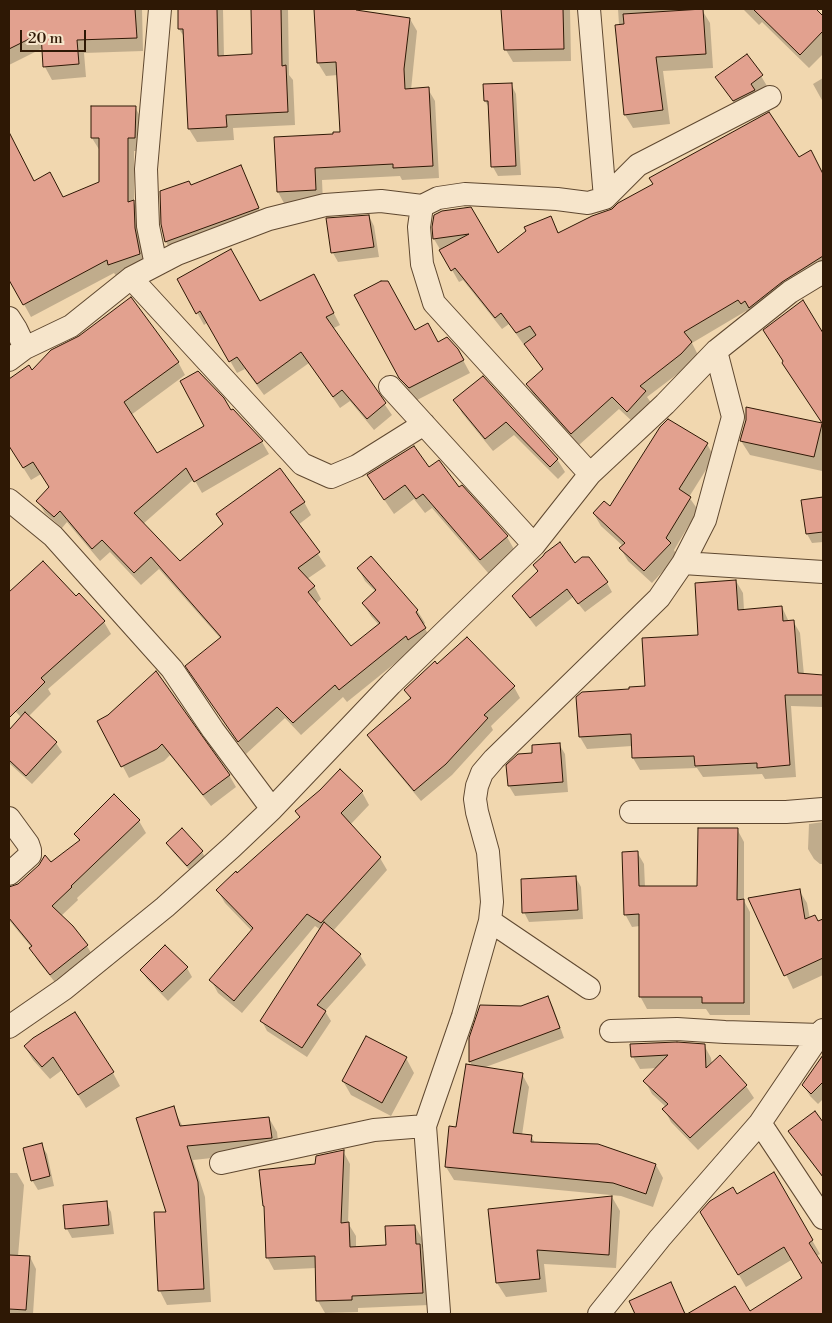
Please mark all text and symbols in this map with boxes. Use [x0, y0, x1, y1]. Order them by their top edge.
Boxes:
scale bar [22, 20, 89, 52]
text: 20 m [28, 29, 63, 48]

